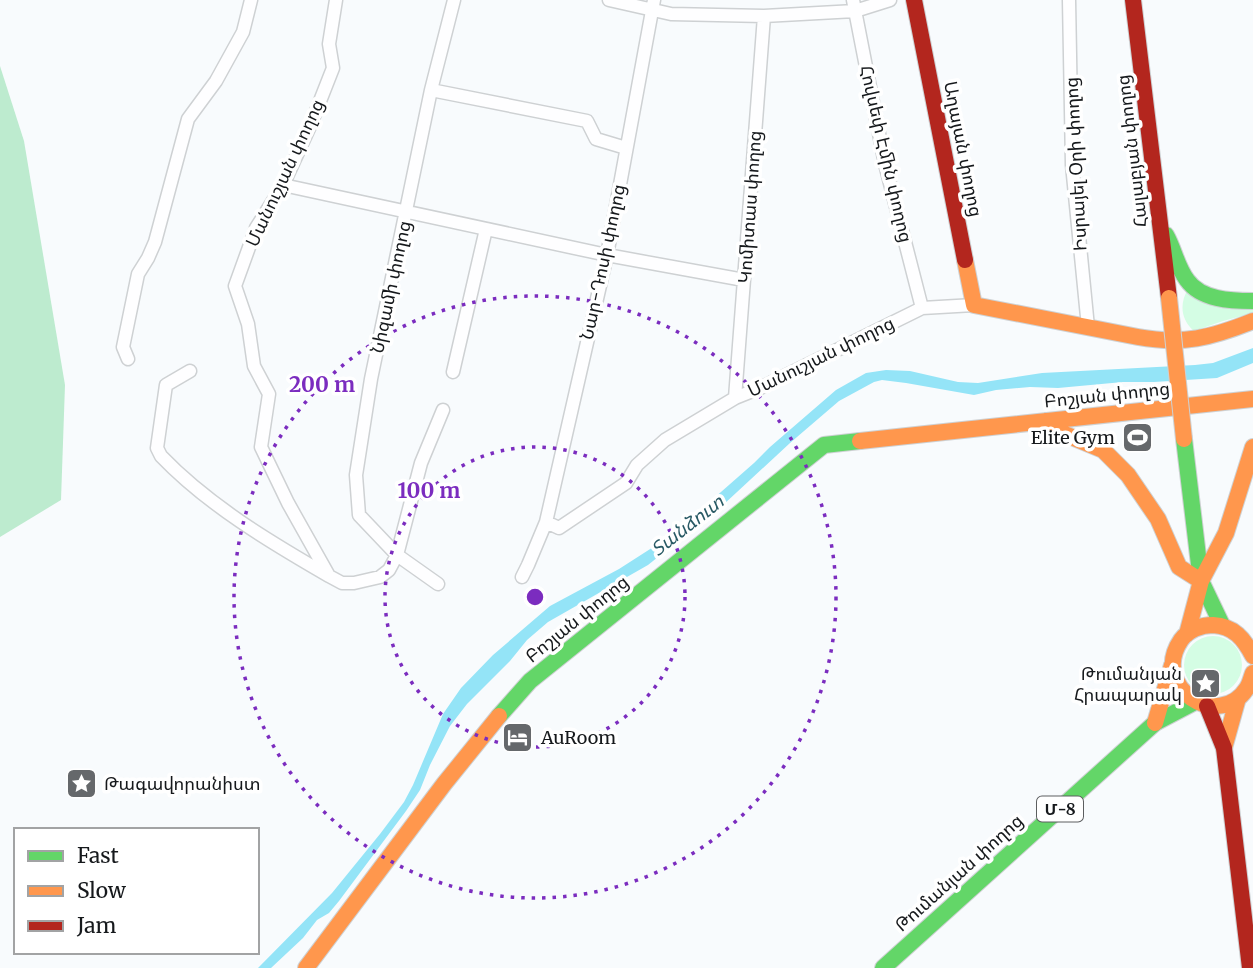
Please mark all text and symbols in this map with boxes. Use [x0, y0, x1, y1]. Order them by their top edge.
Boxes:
street label: Հովսեփ Էմին փողոց [855, 63, 918, 245]
street label: Հալաբյան փողոց [1111, 73, 1152, 229]
street label: Իսրայել Օրի փողոց [1059, 76, 1092, 252]
street label: Աղայան փողոց [939, 79, 988, 219]
street label: Մանուշյան փողոց [240, 95, 329, 250]
street label: Կոմիտաս փողոց [733, 130, 766, 284]
street label: Նար-Դոսի փողոց [575, 182, 630, 342]
street label: Նիզամի փողոց [365, 219, 416, 355]
street label: Մանուշյան փողոց [744, 311, 898, 402]
text: 200 m [289, 371, 355, 398]
street label: Բոշյան փողոց [1043, 376, 1171, 413]
sports icon: Elite Gym [1121, 421, 1155, 455]
place label: Elite Gym [1031, 426, 1115, 449]
text: 100 m [398, 477, 460, 504]
water label: Տանձուտ [646, 489, 729, 561]
street label: Բոշյան փողոց [520, 570, 633, 667]
centre of rings [523, 585, 547, 609]
place label: Թումանյան Հրապարակ [1074, 662, 1182, 706]
place icon: Թումանյան Հրապարակ [1188, 667, 1222, 701]
hotel icon: AuRoom [501, 721, 535, 755]
place label: AuRoom [540, 726, 616, 749]
place icon: Թագավորանիստ [64, 767, 98, 801]
place label: Թագավորանիստ [104, 772, 261, 795]
road number: Մ-8 [1037, 796, 1083, 822]
street label: Թումանյան փողոց [890, 809, 1028, 936]
legend [14, 828, 259, 954]
text: Fast [77, 842, 119, 869]
text: Slow [77, 877, 126, 904]
text: Jam [76, 912, 116, 939]

